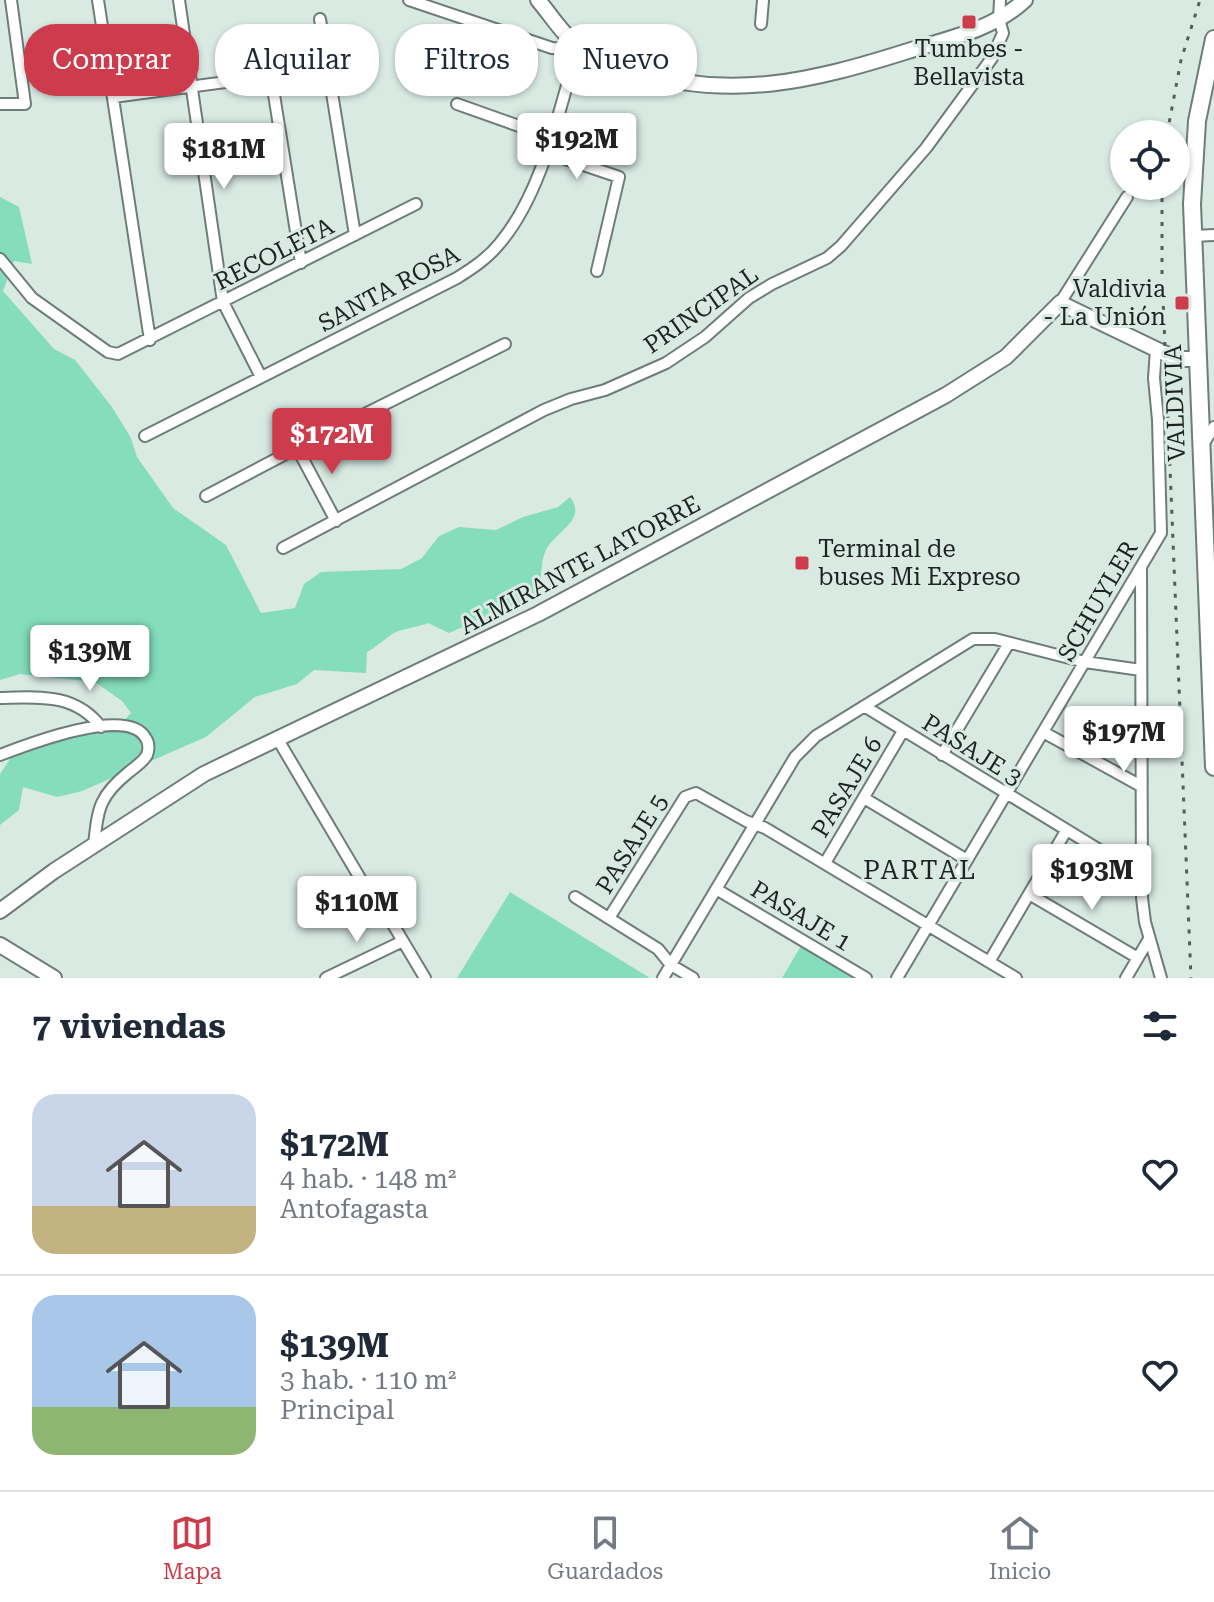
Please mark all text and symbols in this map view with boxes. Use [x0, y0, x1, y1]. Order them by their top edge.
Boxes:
marker: Tumbes - Bellavista [960, 13, 978, 31]
chip: Comprar [24, 24, 199, 96]
chip: Alquilar [215, 24, 379, 96]
chip: Filtros [395, 24, 538, 96]
chip: Nuevo [554, 24, 697, 96]
place label: Tumbes - Bellavista [913, 35, 1025, 91]
pin: $192M [521, 113, 633, 181]
map controls [1110, 120, 1190, 200]
button: locate [1110, 120, 1190, 200]
pin: $181M [168, 123, 280, 191]
text: $192M [535, 124, 619, 154]
text: $181M [182, 134, 266, 164]
street label: RECOLETA [210, 212, 339, 296]
street label: SANTA ROSA [314, 240, 465, 338]
street label: PRINCIPAL [639, 261, 763, 359]
place label: Valdivia - La Unión [1043, 275, 1166, 331]
marker: Valdivia - La Unión [1173, 294, 1191, 312]
street label: VALDIVIA [1159, 344, 1191, 462]
pin: $172M [276, 408, 388, 476]
text: $172M [290, 419, 374, 449]
street label: ALMIRANTE LATORRE [455, 490, 705, 640]
place label: Terminal de buses Mi Expreso [818, 535, 1021, 591]
street label: SCHUYLER [1052, 535, 1144, 666]
marker: Terminal de buses Mi Expreso [793, 554, 811, 572]
pin: $139M [34, 625, 146, 693]
text: $139M [48, 636, 132, 666]
pin: $197M [1068, 706, 1180, 774]
street label: PASAJE 3 [917, 708, 1027, 792]
text: $197M [1082, 717, 1166, 747]
street label: PASAJE 6 [806, 732, 888, 842]
street label: PASAJE 5 [590, 789, 674, 899]
pin: $193M [1036, 844, 1148, 912]
district label: PARTAL [863, 855, 977, 885]
text: $193M [1050, 855, 1134, 885]
street label: PASAJE 1 [746, 875, 856, 957]
pin: $110M [301, 876, 413, 944]
text: $110M [315, 887, 399, 917]
icon: filters [1138, 1004, 1182, 1048]
text: 7 viviendas [32, 1006, 226, 1046]
text: $172M [280, 1124, 389, 1164]
icon: home [96, 1126, 192, 1222]
icon: heart [1138, 1152, 1182, 1196]
text: 4 hab. · 148 m² [280, 1164, 456, 1194]
text: Antofagasta [280, 1194, 428, 1224]
text: $139M [280, 1325, 389, 1365]
icon: home [96, 1327, 192, 1423]
icon: heart [1138, 1353, 1182, 1397]
text: 3 hab. · 110 m² [280, 1365, 456, 1395]
text: Principal [280, 1395, 394, 1425]
tab: Mapa [163, 1511, 222, 1584]
tab: Guardados [547, 1511, 663, 1584]
tab: Inicio [989, 1511, 1051, 1584]

